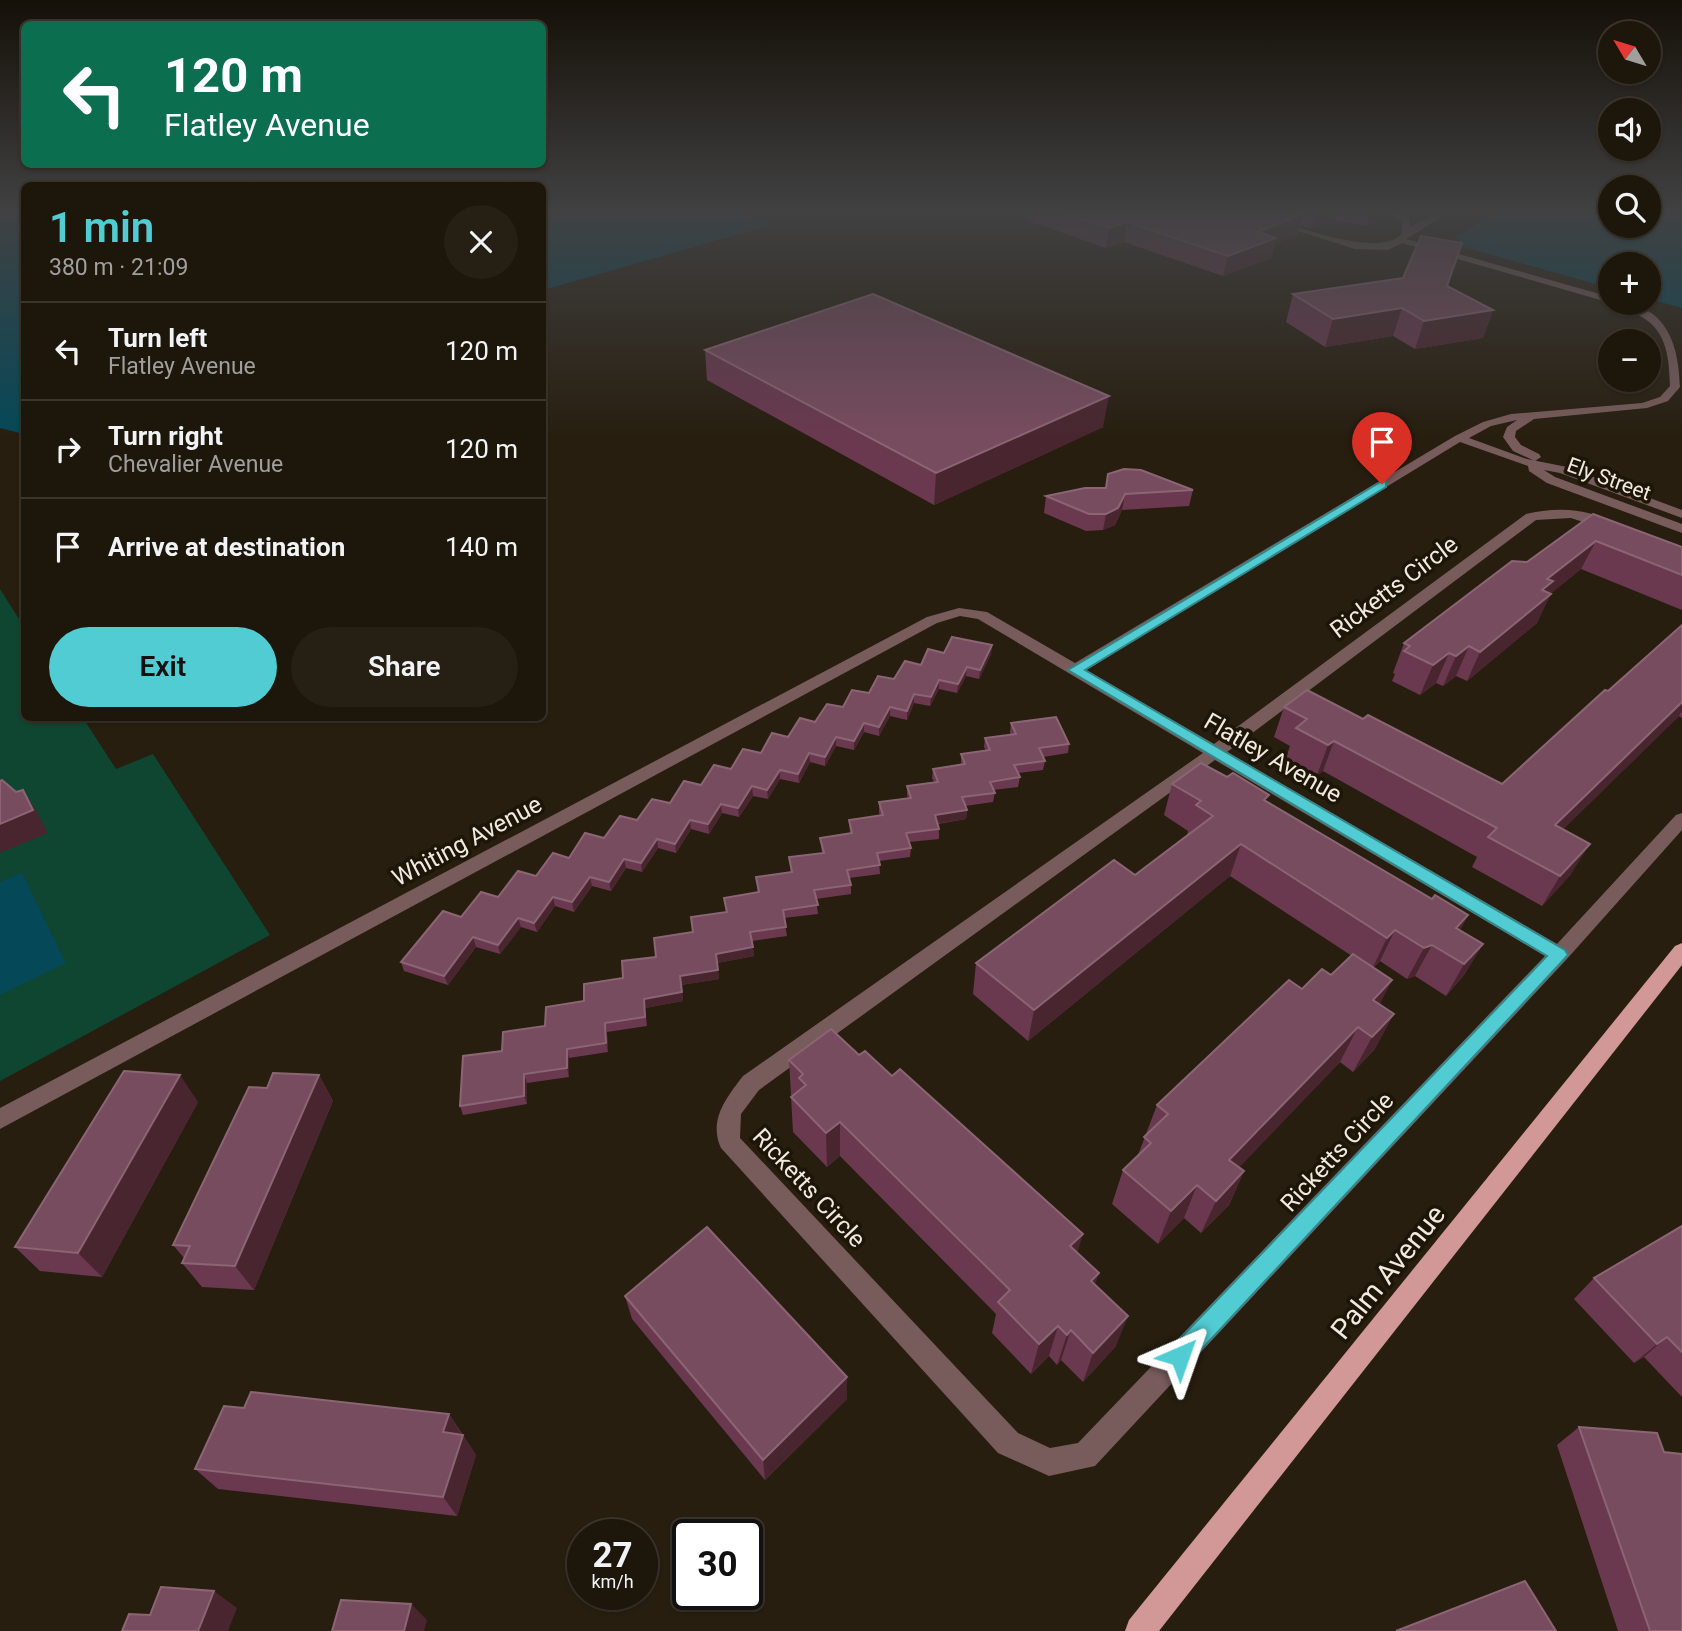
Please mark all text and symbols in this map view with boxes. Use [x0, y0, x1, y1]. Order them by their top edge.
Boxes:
north arrow [1598, 21, 1661, 84]
map controls [1598, 21, 1661, 392]
text: 120 m [164, 47, 303, 104]
icon: left [49, 49, 140, 140]
button: sound [1598, 98, 1661, 161]
text: Flatley Avenue [164, 106, 370, 144]
button: search [1598, 175, 1661, 238]
text: 1 min [49, 203, 154, 252]
button: close [444, 205, 518, 279]
button: + [1598, 252, 1661, 315]
text: 380 m · 21:09 [49, 254, 188, 281]
text: Turn left [108, 323, 207, 353]
button: − [1598, 329, 1661, 392]
icon: left [49, 332, 87, 370]
text: 120 m [445, 336, 518, 366]
text: Flatley Avenue [108, 353, 256, 380]
pin [1352, 412, 1412, 484]
text: Turn right [108, 421, 223, 451]
icon: arrive [1363, 423, 1401, 461]
icon: right [49, 430, 87, 468]
text: 120 m [445, 434, 518, 464]
text: Chevalier Avenue [108, 451, 283, 478]
street label: Ely Street [1564, 453, 1654, 505]
icon: arrive [49, 528, 87, 566]
street label: Ricketts Circle [1325, 530, 1463, 644]
text: Arrive at destination [108, 532, 345, 562]
text: 140 m [445, 532, 518, 562]
button: Exit [49, 627, 277, 707]
button: Share [291, 627, 518, 707]
street label: Flatley Avenue [1199, 707, 1347, 809]
street label: Whiting Avenue [387, 790, 547, 892]
street label: Ricketts Circle [1275, 1087, 1399, 1217]
street label: Ricketts Circle [747, 1123, 871, 1253]
street label: Palm Avenue [1324, 1198, 1452, 1346]
position arrow [1143, 1319, 1217, 1393]
speed limit sign: 30 [672, 1519, 763, 1610]
text: 27 [592, 1535, 633, 1576]
text: km/h [591, 1571, 634, 1592]

